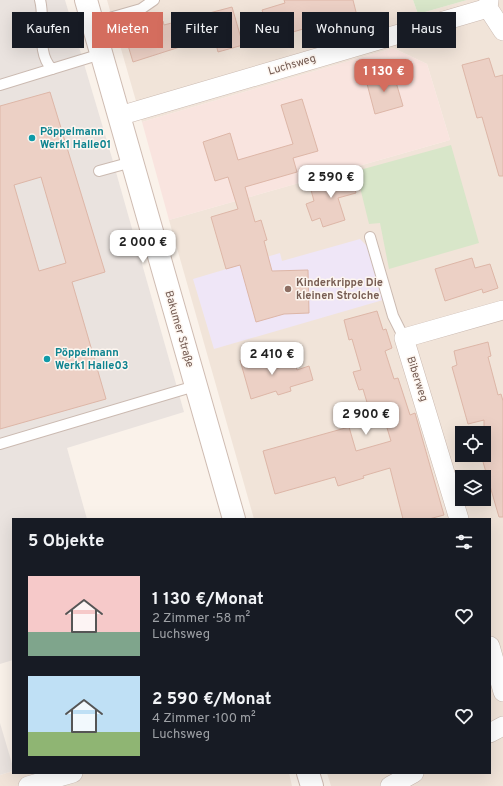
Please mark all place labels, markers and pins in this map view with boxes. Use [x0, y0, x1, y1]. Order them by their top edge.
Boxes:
pin: 1 130 € [347, 59, 421, 93]
place label: Pöppelmann Werk1 Halle01 [40, 125, 111, 152]
marker: Pöppelmann Werk1 Halle01 [27, 133, 37, 143]
pin: 2 590 € [294, 165, 368, 199]
pin: 2 000 € [106, 230, 180, 264]
place label: Kinderkrippe Die kleinen Strolche [296, 276, 383, 303]
marker: Kinderkrippe Die kleinen Strolche [283, 284, 293, 294]
pin: 2 410 € [235, 342, 309, 376]
place label: Pöppelmann Werk1 Halle03 [55, 346, 128, 373]
marker: Pöppelmann Werk1 Halle03 [42, 354, 52, 364]
pin: 2 900 € [329, 402, 403, 436]

